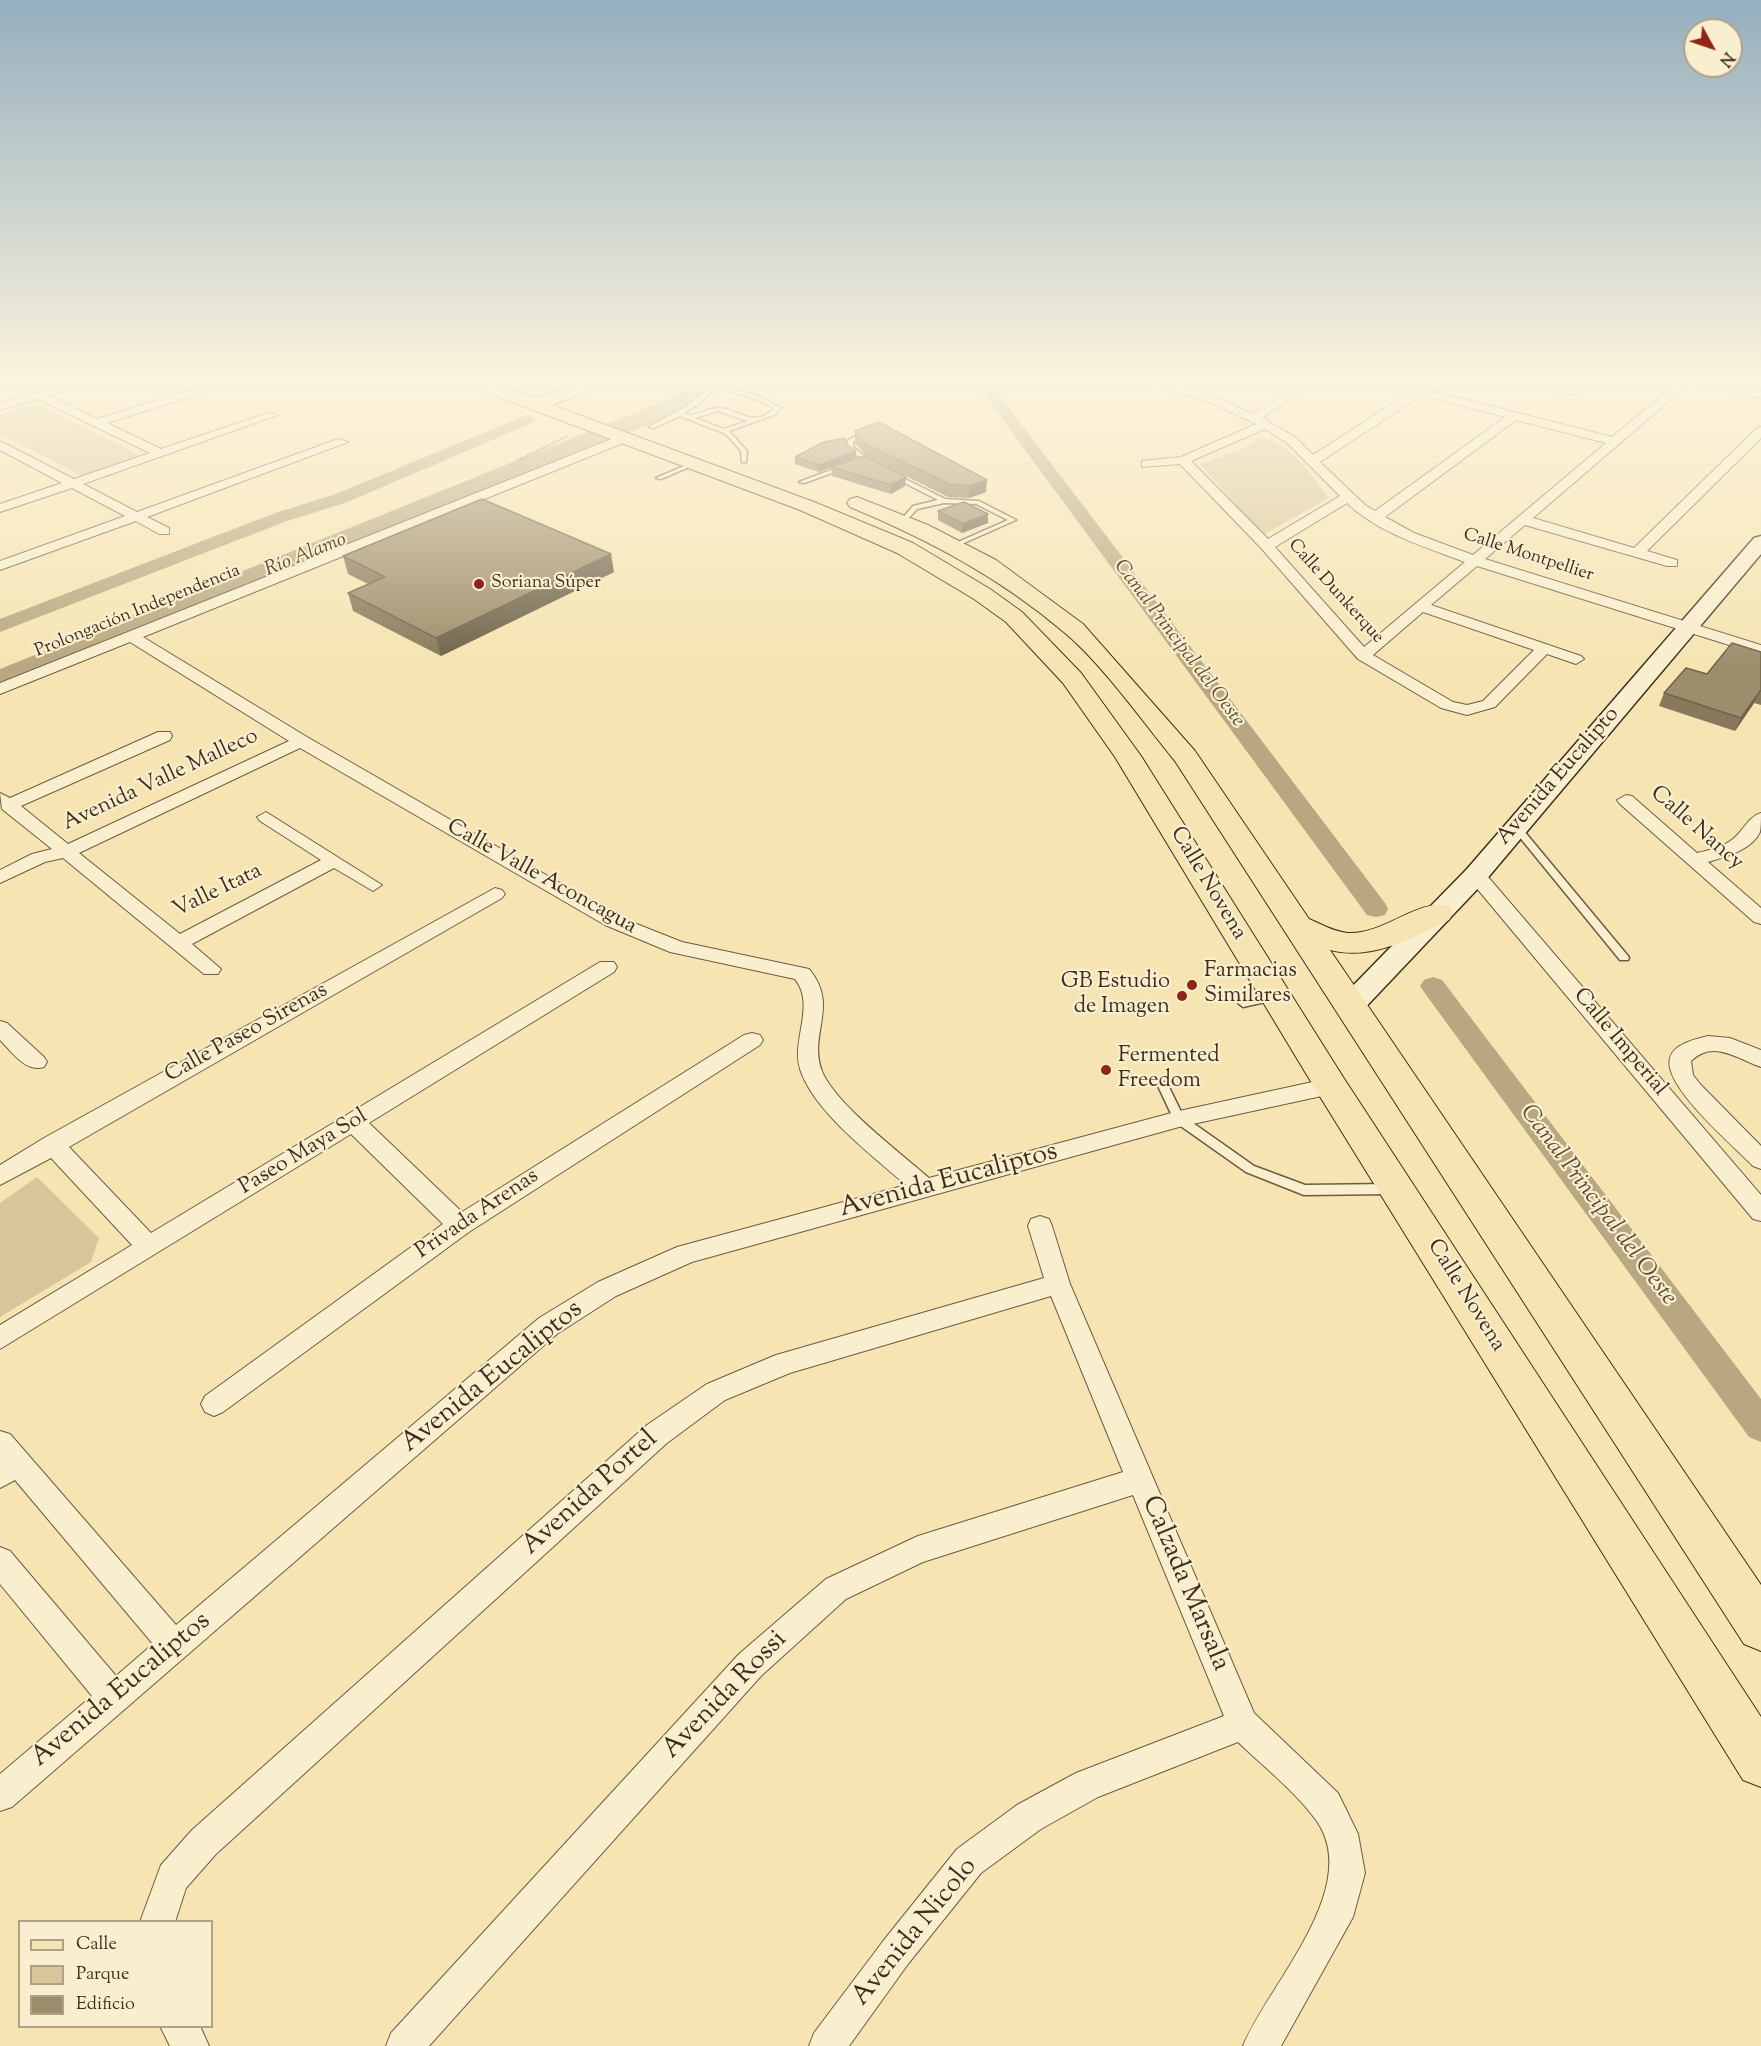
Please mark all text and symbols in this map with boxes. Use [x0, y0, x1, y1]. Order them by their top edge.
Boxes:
north arrow [1683, 18, 1743, 78]
text: N [1713, 46, 1739, 71]
street label: Calle Montpellier [1460, 525, 1596, 587]
water label: Río Alamo [262, 529, 350, 583]
street label: Calle Dunkerque [1282, 535, 1388, 649]
water label: Canal Principal del Oeste [1107, 556, 1249, 732]
street label: Prolongación Independencia [32, 561, 244, 663]
place label: Soriana Súper [491, 573, 601, 595]
marker: Soriana Súper [472, 577, 486, 591]
street label: Avenida Eucalipto [1492, 703, 1626, 851]
street label: Avenida Valle Malleco [59, 724, 263, 838]
street label: Calle Nancy [1644, 781, 1748, 877]
street label: Calle Valle Aconcagua [441, 815, 641, 941]
street label: Calle Novena [1163, 823, 1251, 945]
street label: Valle Itata [169, 859, 267, 925]
place label: Farmacias Similares [1204, 959, 1297, 1010]
place label: GB Estudio de Imagen [1061, 970, 1170, 1022]
street label: Calle Paseo Sirenas [161, 978, 333, 1090]
marker: Farmacias Similares [1185, 978, 1199, 992]
street label: Calle Imperial [1566, 984, 1672, 1102]
marker: GB Estudio de Imagen [1175, 989, 1189, 1003]
place label: Fermented Freedom [1118, 1044, 1220, 1096]
marker: Fermented Freedom [1099, 1063, 1113, 1077]
water label: Canal Principal del Oeste [1512, 1100, 1682, 1312]
street label: Paseo Maya Sol [235, 1104, 373, 1202]
street label: Avenida Eucaliptos [836, 1137, 1062, 1227]
street label: Privada Arenas [411, 1164, 545, 1266]
street label: Calle Novena [1420, 1235, 1510, 1357]
street label: Avenida Eucaliptos [396, 1295, 590, 1461]
street label: Avenida Portel [516, 1425, 666, 1563]
street label: Calzada Marsala [1133, 1492, 1235, 1676]
street label: Avenida Eucaliptos [26, 1606, 218, 1776]
street label: Avenida Rossi [657, 1625, 795, 1767]
street label: Avenida Nicolo [846, 1852, 986, 2014]
legend [18, 1920, 213, 2028]
text: Calle [76, 1932, 117, 1958]
text: Parque [76, 1962, 129, 1988]
text: Edificio [76, 1992, 135, 2018]

